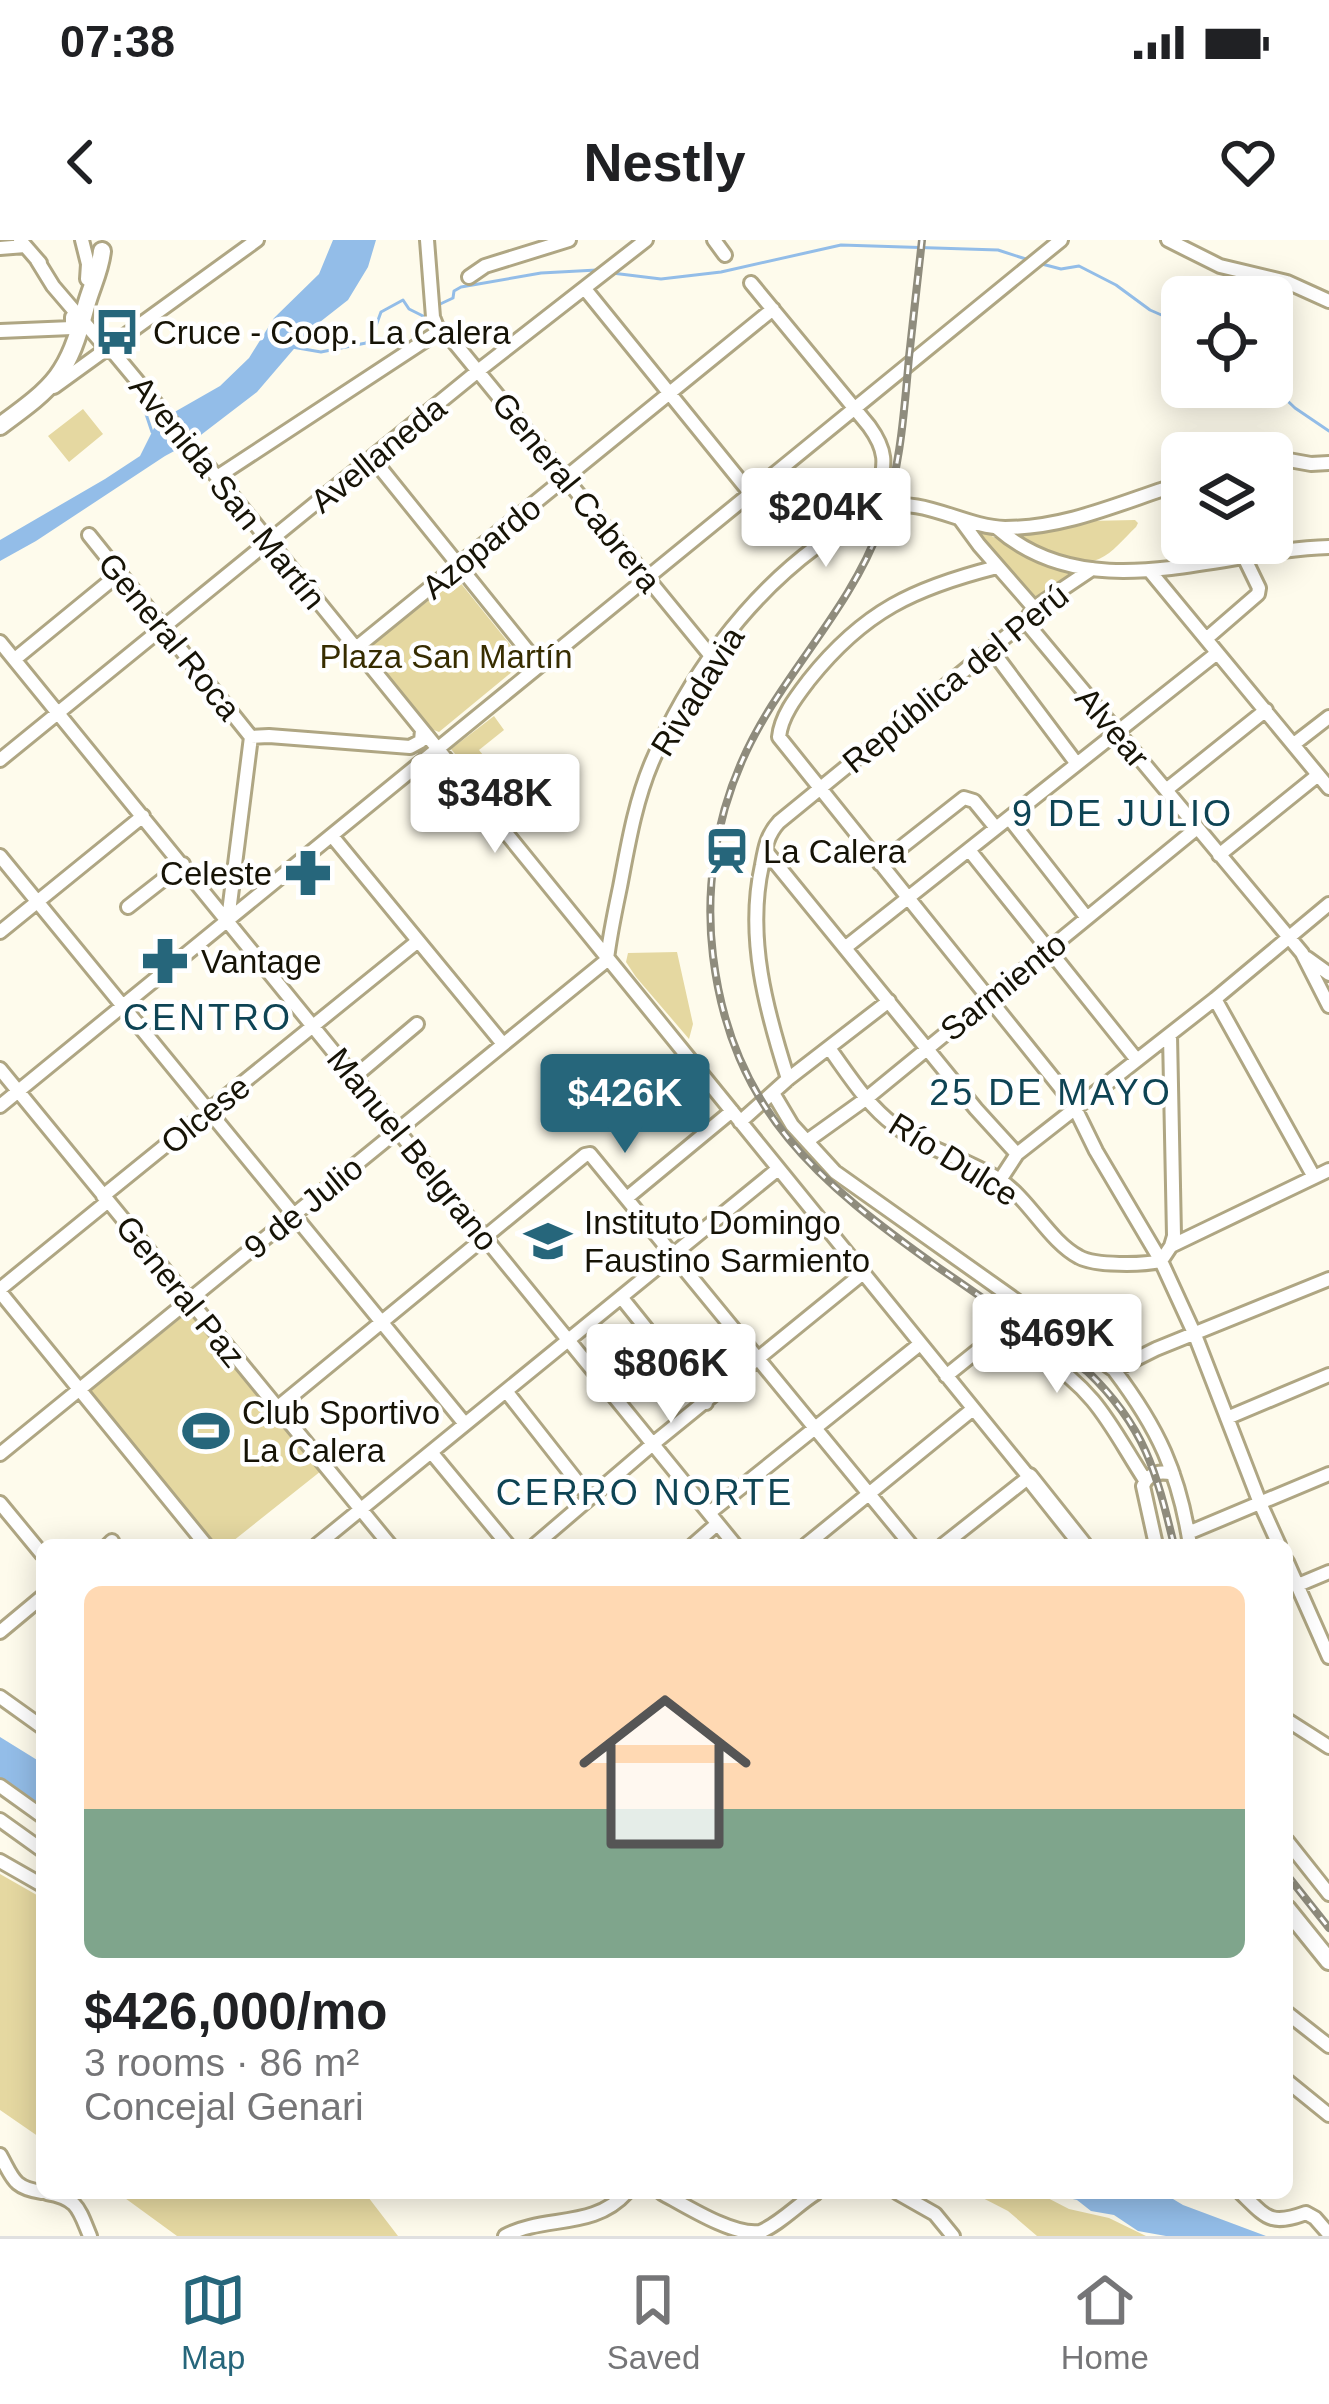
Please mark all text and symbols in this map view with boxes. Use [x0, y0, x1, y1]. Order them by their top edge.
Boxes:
text: 07:38 [60, 16, 175, 67]
icon: back [48, 129, 114, 195]
icon: heart [1215, 129, 1281, 195]
text: Nestly [583, 132, 746, 192]
map controls [1161, 276, 1293, 564]
button: locate [1161, 276, 1293, 408]
bus stop icon: Cruce - Coop. La Calera [92, 307, 142, 357]
place label: Cruce - Coop. La Calera [153, 314, 511, 351]
street label: Avenida San Martín [122, 368, 333, 616]
street label: General Cabrera [485, 385, 669, 600]
street label: Avellaneda [303, 388, 454, 520]
button: layers [1161, 432, 1293, 564]
pin: $204K [742, 468, 910, 570]
text: $204K [769, 485, 883, 528]
street label: Azopardo [415, 489, 548, 606]
street label: General Roca [91, 546, 248, 728]
street label: República del Perú [835, 576, 1075, 781]
street label: Rivadavia [643, 619, 752, 763]
park label: Plaza San Martín [319, 638, 573, 675]
street label: Alvear [1068, 680, 1157, 775]
pin: $348K [411, 754, 579, 856]
text: $348K [438, 771, 552, 814]
district label: 9 DE JULIO [1012, 793, 1234, 834]
station icon: La Calera [702, 826, 752, 876]
place label: La Calera [763, 833, 907, 870]
pharmacy icon: Celeste [283, 848, 333, 898]
place label: Celeste [160, 855, 272, 892]
street label: Sarmiento [933, 925, 1073, 1048]
pharmacy icon: Vantage [140, 936, 190, 986]
place label: Vantage [201, 943, 322, 980]
district label: CENTRO [123, 997, 293, 1038]
street label: Manuel Belgrano [320, 1041, 505, 1258]
pin: $426K [541, 1054, 709, 1156]
street label: Olcese [154, 1068, 257, 1161]
text: $426K [568, 1071, 682, 1114]
district label: 25 DE MAYO [929, 1072, 1173, 1113]
street label: Río Dulce [882, 1105, 1025, 1214]
street label: 9 de Julio [237, 1149, 370, 1266]
place label: Instituto Domingo Faustino Sarmiento [584, 1204, 870, 1279]
street label: General Paz [109, 1208, 253, 1374]
school or university icon: Instituto Domingo Faustino Sarmiento [523, 1216, 573, 1266]
pin: $469K [973, 1294, 1141, 1396]
text: $469K [1000, 1311, 1114, 1354]
pin: $806K [587, 1324, 755, 1426]
text: $806K [614, 1341, 728, 1384]
place label: Club Sportivo La Calera [242, 1394, 440, 1469]
sports icon: Club Sportivo La Calera [181, 1406, 231, 1456]
district label: CERRO NORTE [496, 1472, 794, 1513]
icon: home [557, 1664, 773, 1880]
text: $426,000/mo [84, 1983, 387, 2040]
text: 3 rooms · 86 m² [84, 2041, 359, 2084]
text: Concejal Genari [84, 2085, 364, 2128]
tab: Map [180, 2267, 246, 2377]
tab: Saved [607, 2267, 700, 2377]
tab: Home [1061, 2267, 1149, 2377]

